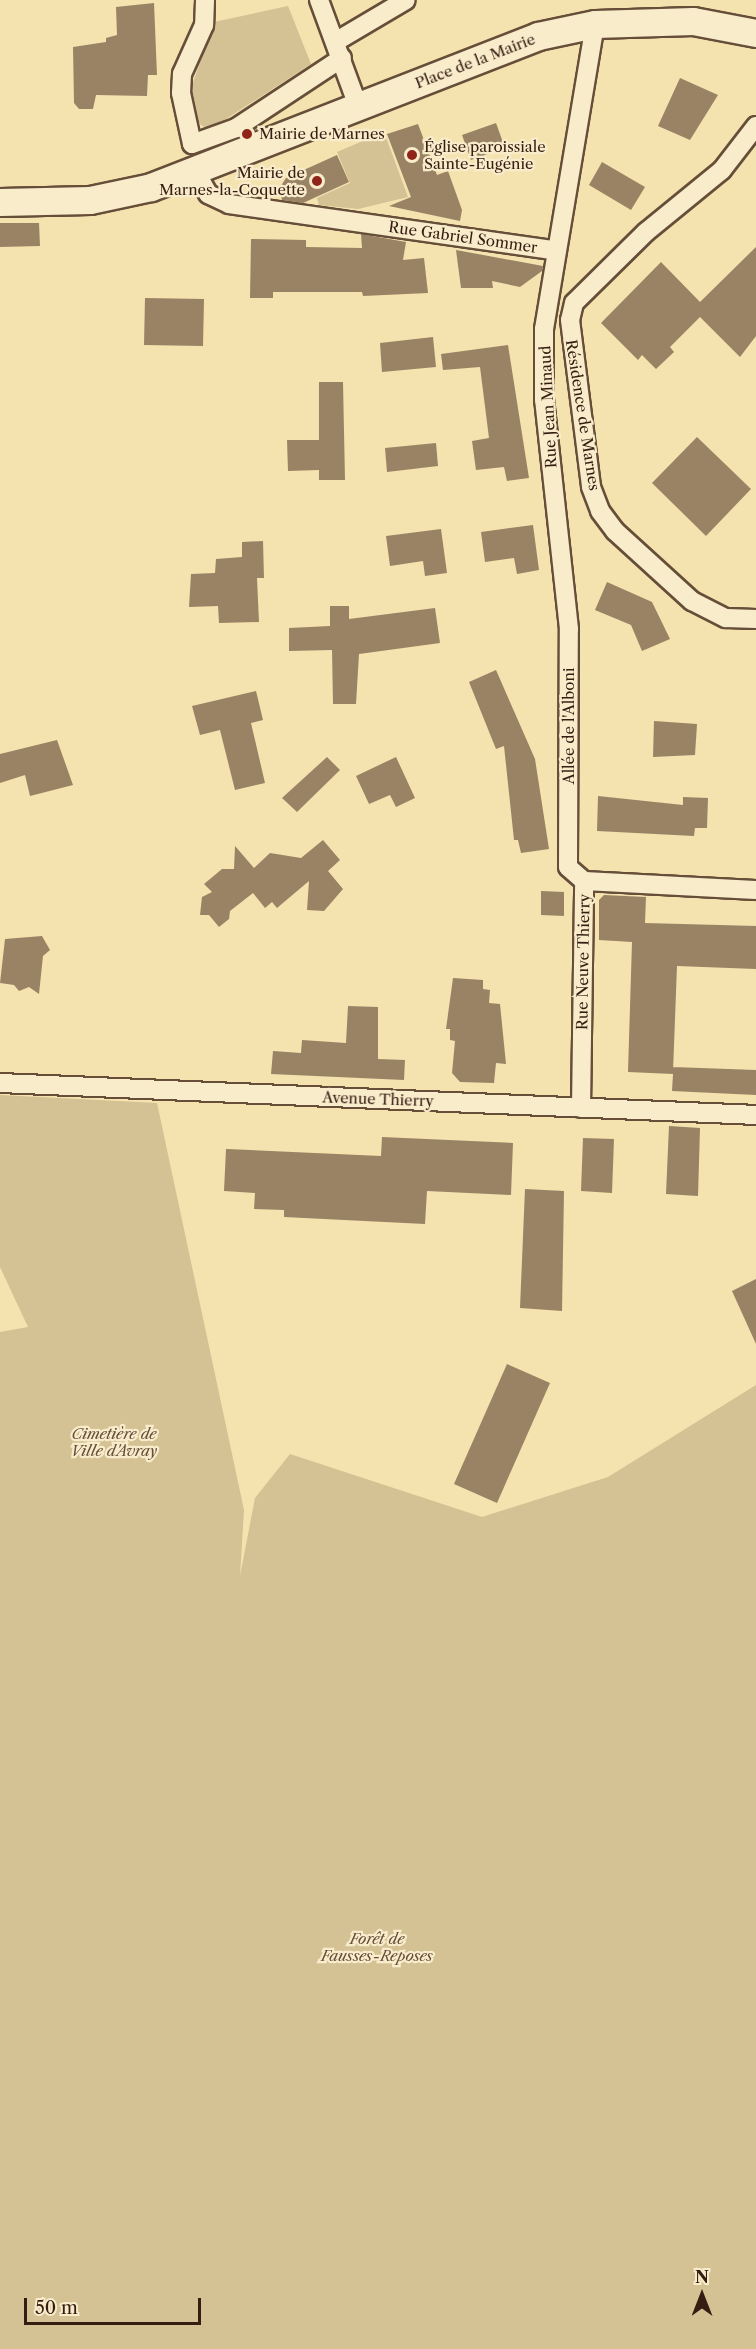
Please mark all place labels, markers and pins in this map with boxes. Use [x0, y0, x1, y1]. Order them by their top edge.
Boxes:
place label: Mairie de Marnes [259, 125, 385, 143]
marker: Mairie de Marnes [240, 127, 254, 141]
place label: Église paroissiale Sainte-Eugénie [424, 137, 546, 172]
marker: Église paroissiale Sainte-Eugénie [405, 148, 419, 162]
place label: Mairie de Marnes-la-Coquette [159, 163, 305, 198]
marker: Mairie de Marnes-la-Coquette [310, 174, 324, 188]

